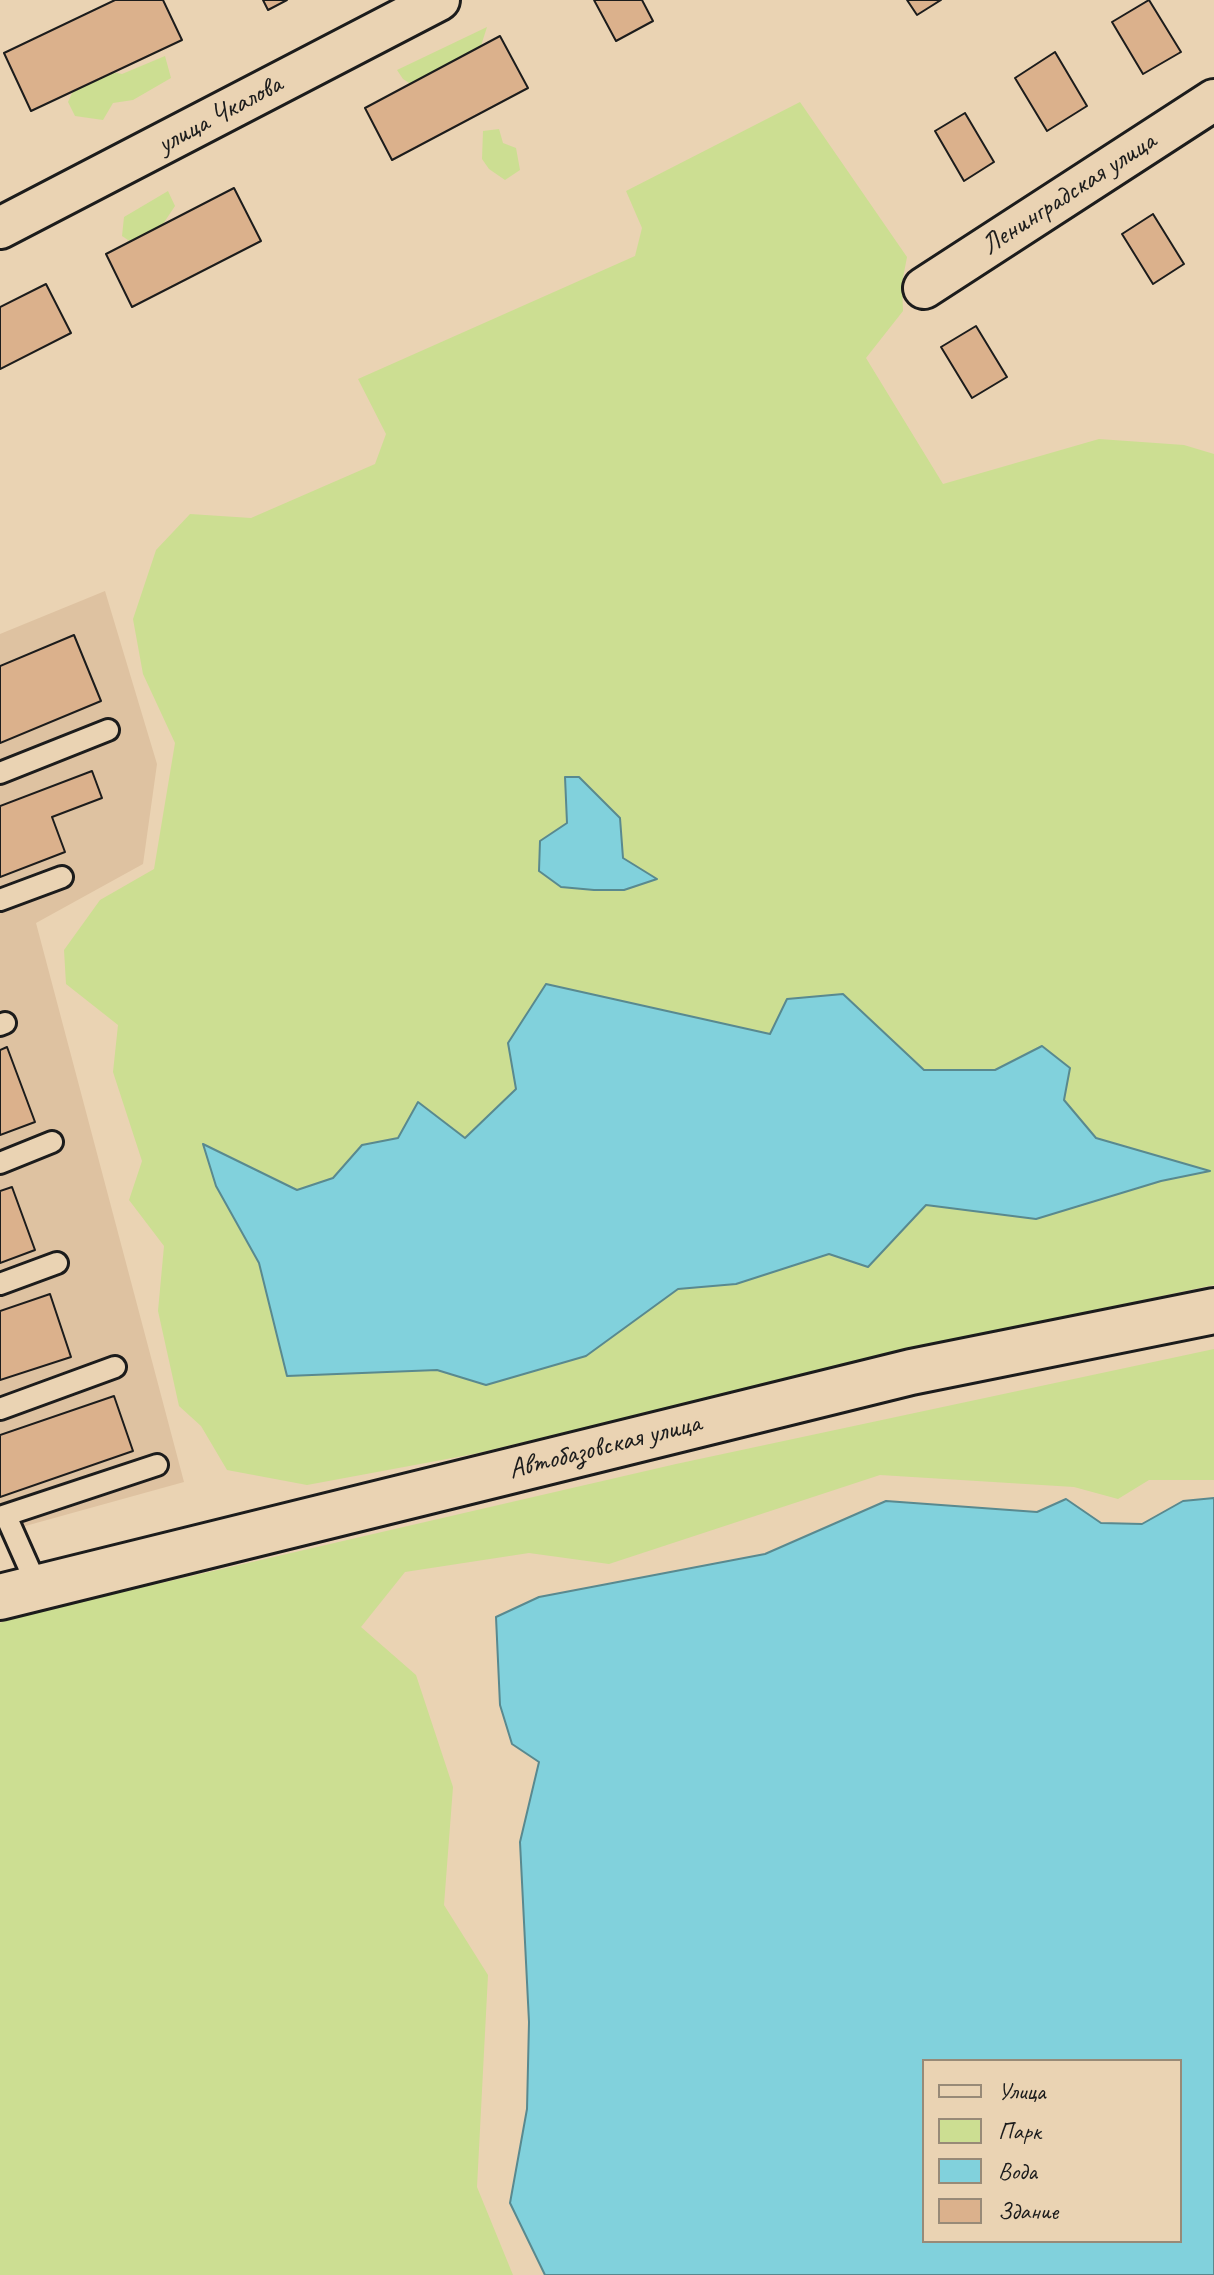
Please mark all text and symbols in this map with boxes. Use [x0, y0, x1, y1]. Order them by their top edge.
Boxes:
street label: улица Чкалова [152, 68, 288, 162]
street label: Ленинградская улица [975, 125, 1163, 263]
street label: Автобазовская улица [505, 1407, 705, 1487]
legend [922, 2059, 1182, 2243]
text: Улица [998, 2076, 1046, 2106]
text: Парк [998, 2116, 1041, 2146]
text: Вода [998, 2156, 1037, 2186]
text: Здание [998, 2196, 1058, 2226]

